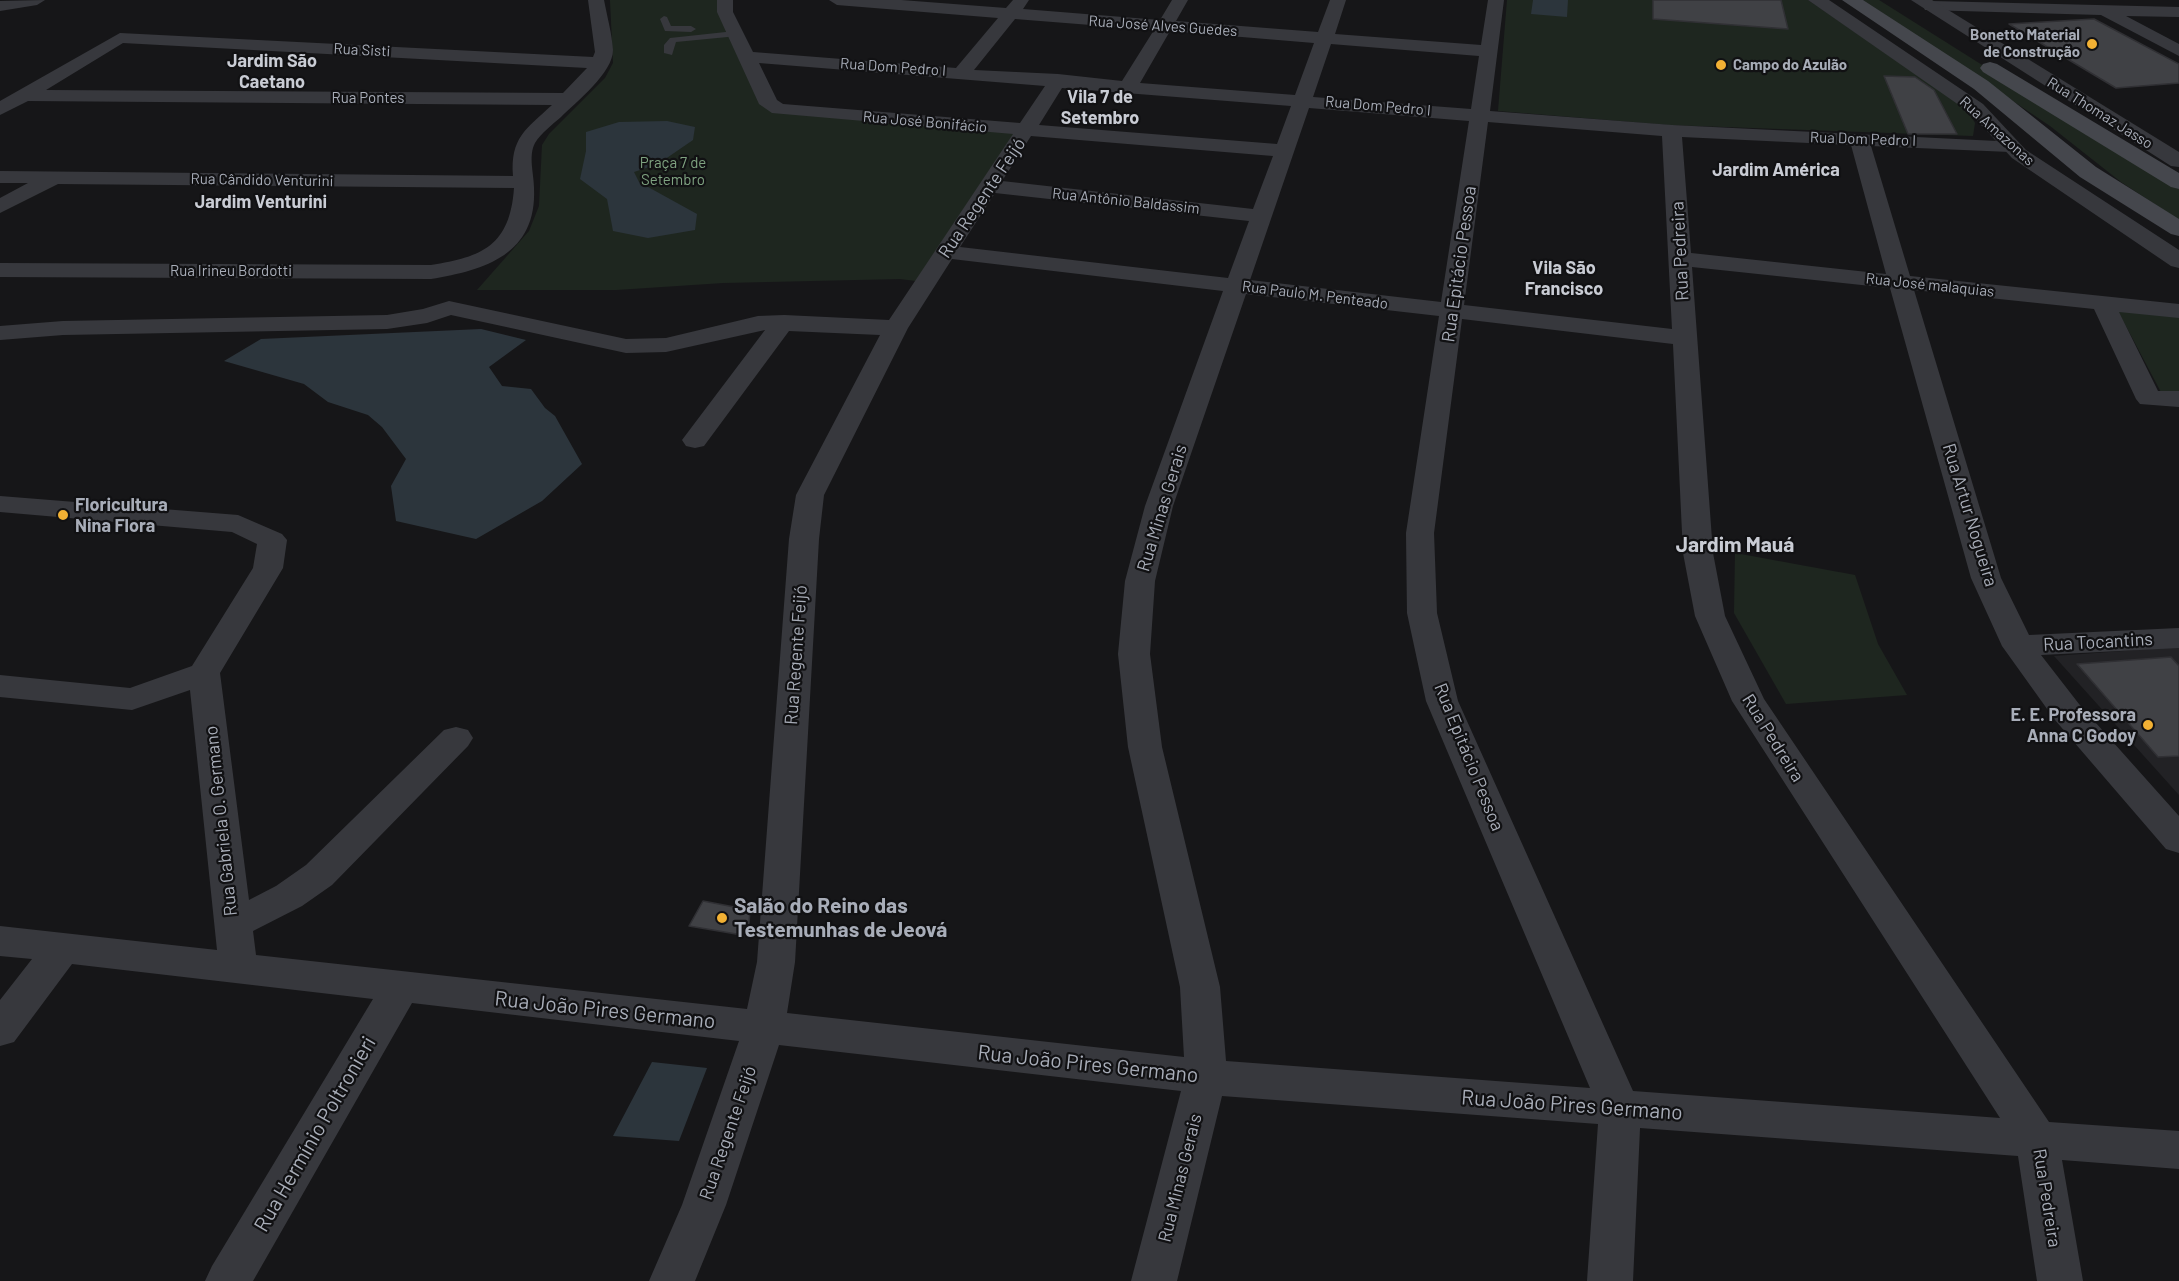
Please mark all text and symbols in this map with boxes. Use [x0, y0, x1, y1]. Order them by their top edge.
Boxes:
street label: Rua José Alves Guedes [1088, 12, 1238, 40]
place label: Bonetto Material de Construção [1970, 26, 2080, 61]
marker: Bonetto Material de Construção [2085, 37, 2099, 51]
street label: Rua Sisti [333, 40, 391, 60]
district label: Jardim São Caetano [227, 50, 317, 92]
street label: Rua Dom Pedro I [840, 54, 946, 80]
place label: Campo do Azulão [1733, 56, 1847, 74]
marker: Campo do Azulão [1714, 58, 1728, 72]
street label: Rua Thomaz Jasso [2044, 73, 2156, 153]
district label: Vila 7 de Setembro [1061, 86, 1139, 128]
street label: Rua Pontes [331, 89, 405, 107]
street label: Rua Dom Pedro I [1324, 92, 1432, 120]
street label: Rua Amazonas [1956, 93, 2038, 169]
street label: Rua José Bonifácio [862, 108, 988, 136]
street label: Rua Dom Pedro I [1810, 128, 1916, 150]
street label: Rua Regente Feijó [934, 134, 1030, 262]
park label: Praça 7 de Setembro [640, 154, 706, 189]
district label: Jardim América [1712, 159, 1840, 181]
street label: Rua Cândido Venturini [190, 170, 334, 190]
street label: Rua Antônio Baldassim [1051, 184, 1201, 218]
street label: Rua Epitácio Pessoa [1437, 184, 1481, 344]
district label: Jardim Venturini [195, 191, 327, 213]
street label: Rua Pedreira [1667, 201, 1693, 301]
district label: Vila São Francisco [1525, 257, 1603, 300]
street label: Rua Irineu Bordotti [170, 262, 292, 280]
street label: Rua José malaquias [1865, 269, 1995, 301]
street label: Rua Paulo M. Penteado [1241, 277, 1389, 313]
street label: Rua Artur Nogueira [1938, 441, 2002, 589]
street label: Rua Minas Gerais [1132, 442, 1192, 574]
place label: Floricultura Nina Flora [75, 494, 168, 536]
marker: Floricultura Nina Flora [56, 508, 70, 522]
district label: Jardim Mauá [1676, 532, 1794, 558]
street label: Rua Regente Feijó [780, 584, 812, 726]
street label: Rua Tocantins [2043, 628, 2153, 656]
street label: Rua Epitácio Pessoa [1429, 680, 1509, 834]
street label: Rua Pedreira [1737, 690, 1809, 786]
place label: E. E. Professora Anna C Godoy [2011, 704, 2136, 746]
marker: E. E. Professora Anna C Godoy [2141, 718, 2155, 732]
street label: Rua Gabriela O. Germano [200, 725, 242, 917]
place label: Salão do Reino das Testemunhas de Jeová [734, 893, 947, 943]
marker: Salão do Reino das Testemunhas de Jeová [715, 911, 729, 925]
street label: Rua João Pires Germano [493, 986, 717, 1034]
street label: Rua Hermínio Poltronieri [249, 1032, 381, 1236]
street label: Rua João Pires Germano [976, 1040, 1200, 1088]
street label: Rua Regente Feijó [695, 1063, 761, 1203]
street label: Rua João Pires Germano [1460, 1085, 1684, 1125]
street label: Rua Minas Gerais [1154, 1112, 1206, 1244]
street label: Rua Pedreira [2029, 1147, 2065, 1249]

